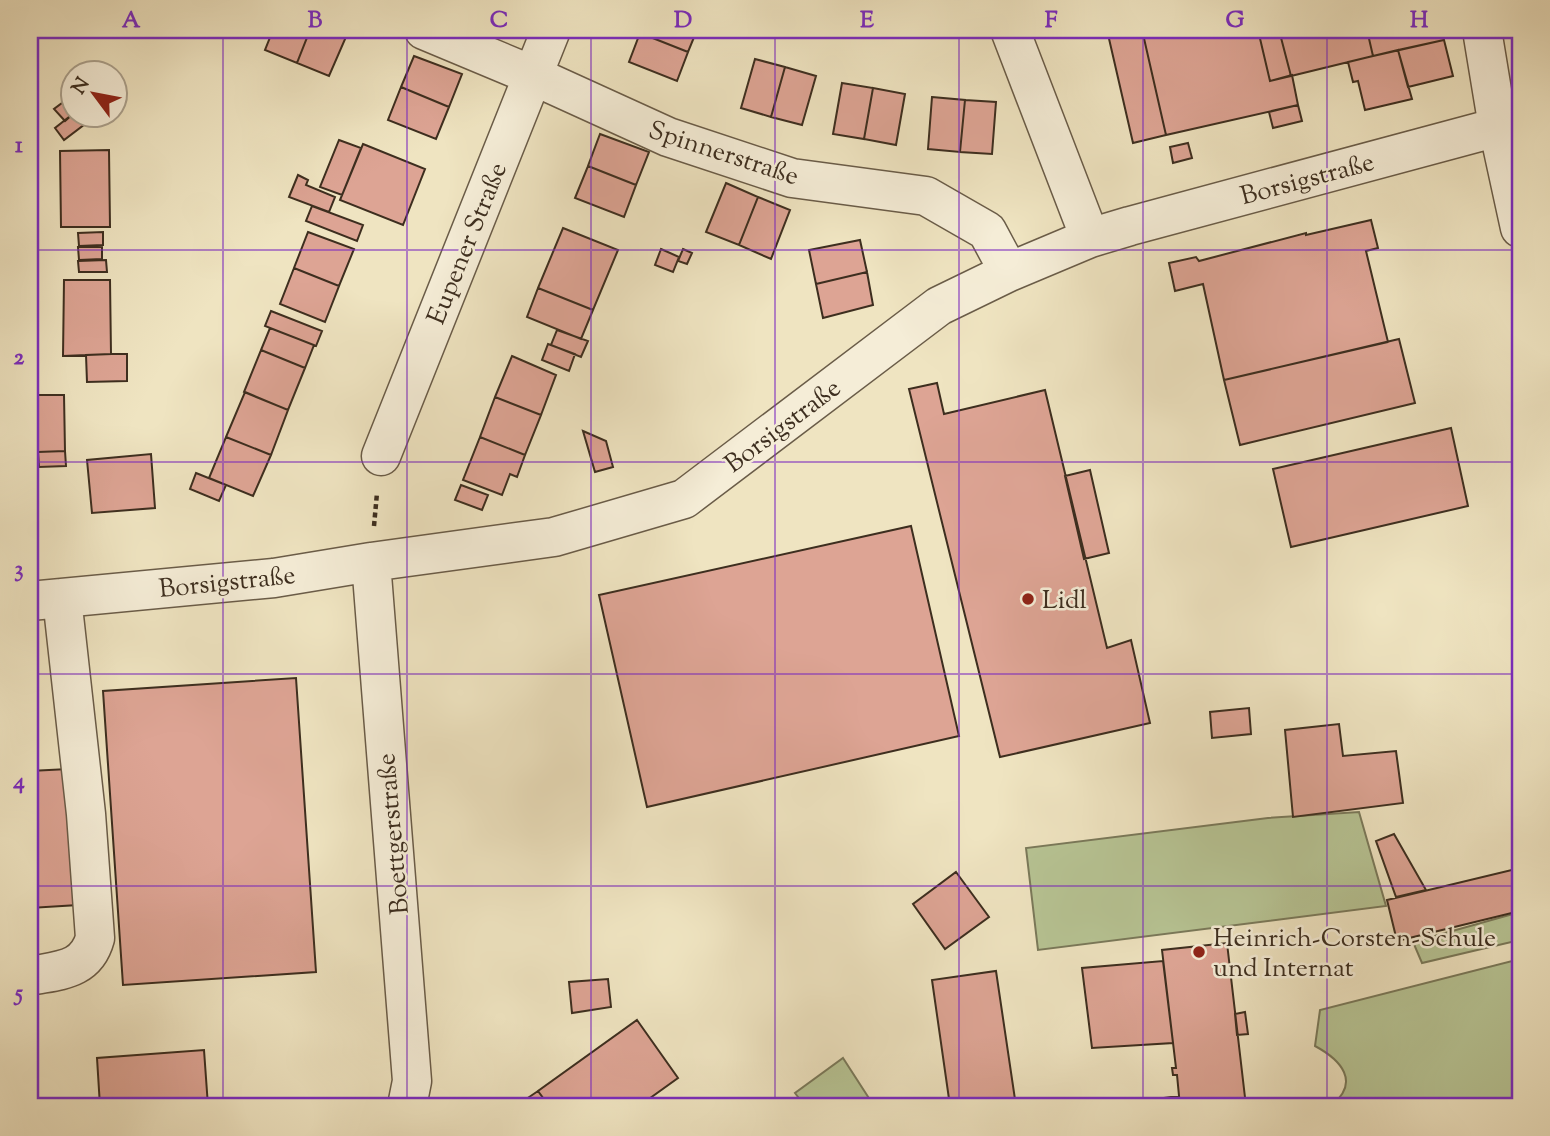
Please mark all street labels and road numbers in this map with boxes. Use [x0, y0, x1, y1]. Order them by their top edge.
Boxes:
street label: Spinnerstraße [643, 113, 803, 196]
street label: Borsigstraße [1237, 145, 1379, 216]
street label: Eupener Straße [419, 157, 518, 330]
street label: Borsigstraße [718, 371, 849, 483]
street label: Borsigstraße [157, 558, 297, 609]
street label: Boettgerstraße [369, 752, 420, 916]

